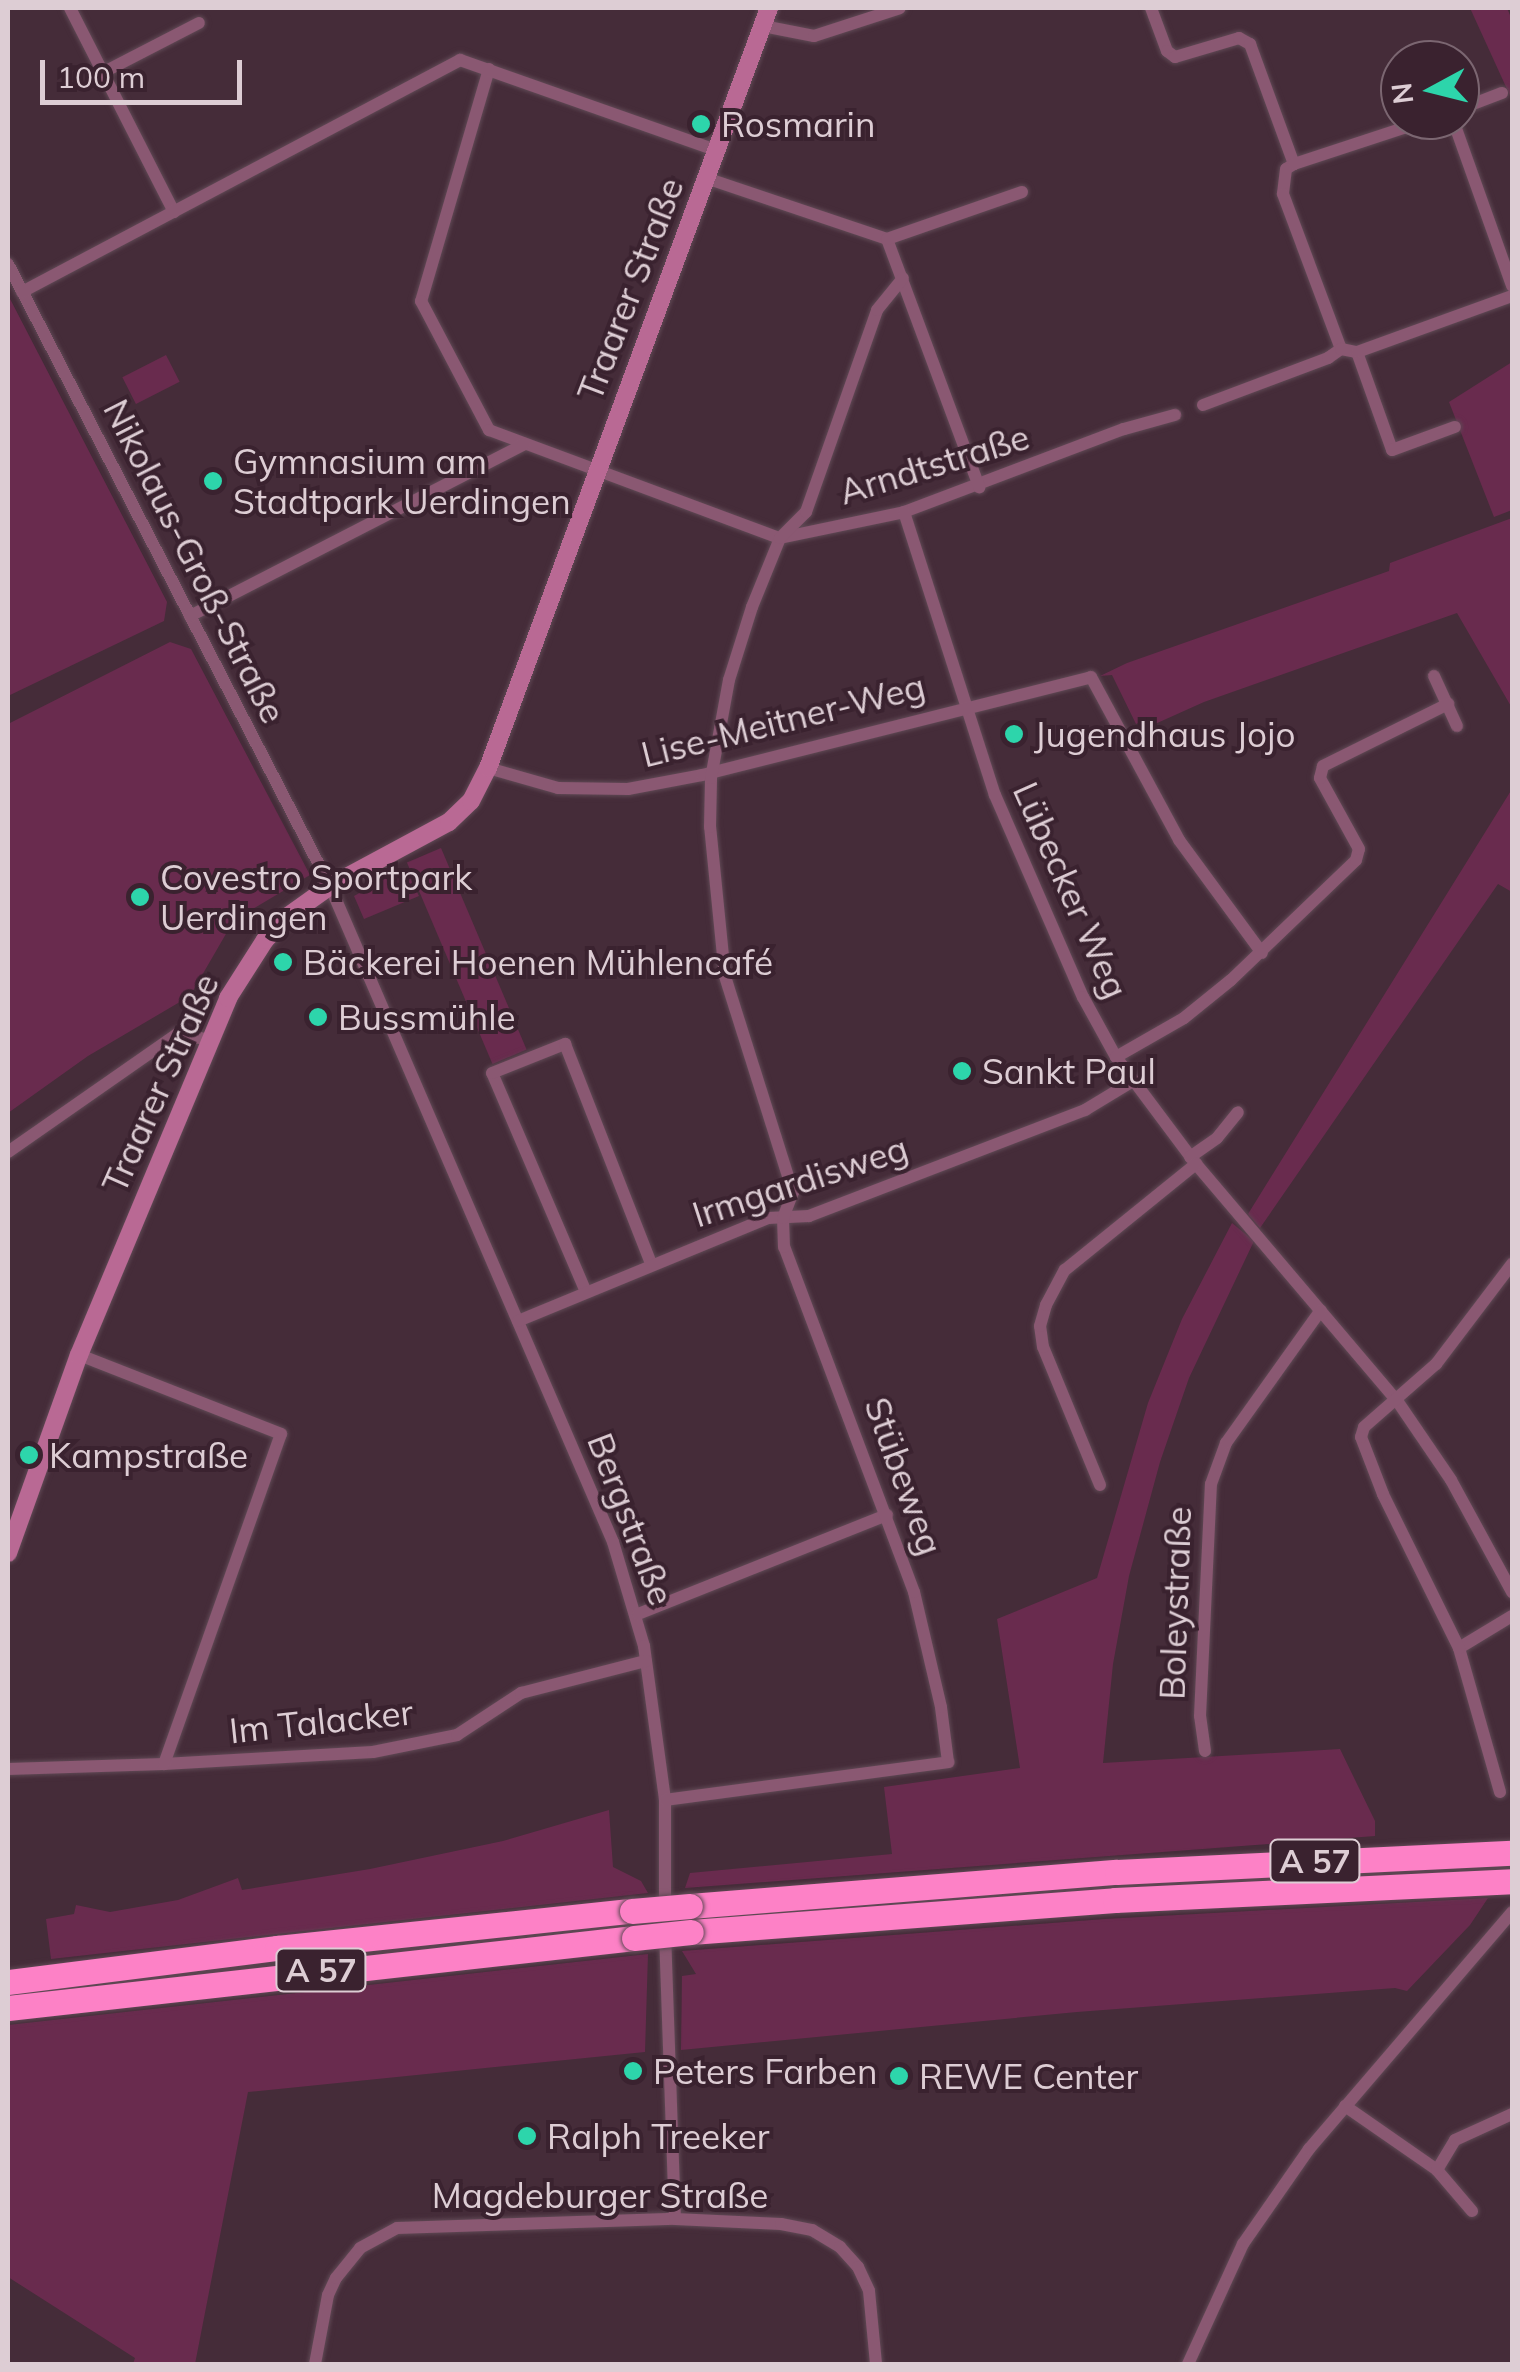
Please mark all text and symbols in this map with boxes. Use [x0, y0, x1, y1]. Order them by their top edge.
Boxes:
scale bar [45, 40, 248, 102]
north arrow [1380, 40, 1480, 140]
text: 100 m [57, 58, 145, 96]
text: N [1383, 81, 1420, 106]
place label: Rosmarin [721, 103, 875, 145]
marker: Rosmarin [690, 113, 712, 135]
street label: Traarer Straße [568, 172, 692, 406]
street label: Nikolaus-Groß-Straße [95, 392, 295, 730]
street label: Arndtstraße [834, 415, 1034, 513]
place label: Gymnasium am Stadtpark Uerdingen [233, 440, 571, 522]
marker: Gymnasium am Stadtpark Uerdingen [202, 470, 224, 492]
street label: Lise-Meitner-Weg [637, 664, 929, 776]
place label: Jugendhaus Jojo [1034, 713, 1295, 755]
marker: Jugendhaus Jojo [1003, 723, 1025, 745]
street label: Lübecker Weg [1005, 776, 1137, 1004]
place label: Covestro Sportpark Uerdingen [160, 856, 472, 938]
marker: Covestro Sportpark Uerdingen [129, 886, 151, 908]
place label: Bäckerei Hoenen Mühlencafé [303, 941, 773, 983]
marker: Bäckerei Hoenen Mühlencafé [272, 951, 294, 973]
street label: Traarer Straße [93, 967, 227, 1199]
place label: Bussmühle [338, 996, 516, 1038]
marker: Bussmühle [307, 1006, 329, 1028]
place label: Sankt Paul [982, 1050, 1156, 1092]
marker: Sankt Paul [951, 1060, 973, 1082]
street label: Irmgardisweg [687, 1126, 913, 1236]
street label: Stübeweg [856, 1392, 952, 1560]
street label: Bergstraße [579, 1427, 683, 1611]
place label: Kampstraße [49, 1434, 248, 1476]
marker: Kampstraße [18, 1444, 40, 1466]
street label: Boleystraße [1151, 1506, 1199, 1700]
street label: Im Talacker [227, 1690, 415, 1752]
road number: A 57 [1268, 1834, 1362, 1888]
road number: A 57 [274, 1943, 368, 1997]
place label: Peters Farben [653, 2050, 877, 2092]
place label: REWE Center [919, 2055, 1138, 2097]
marker: Peters Farben [622, 2060, 644, 2082]
marker: REWE Center [888, 2065, 910, 2087]
place label: Ralph Treeker [547, 2115, 769, 2157]
marker: Ralph Treeker [516, 2125, 538, 2147]
street label: Magdeburger Straße [432, 2174, 768, 2216]

